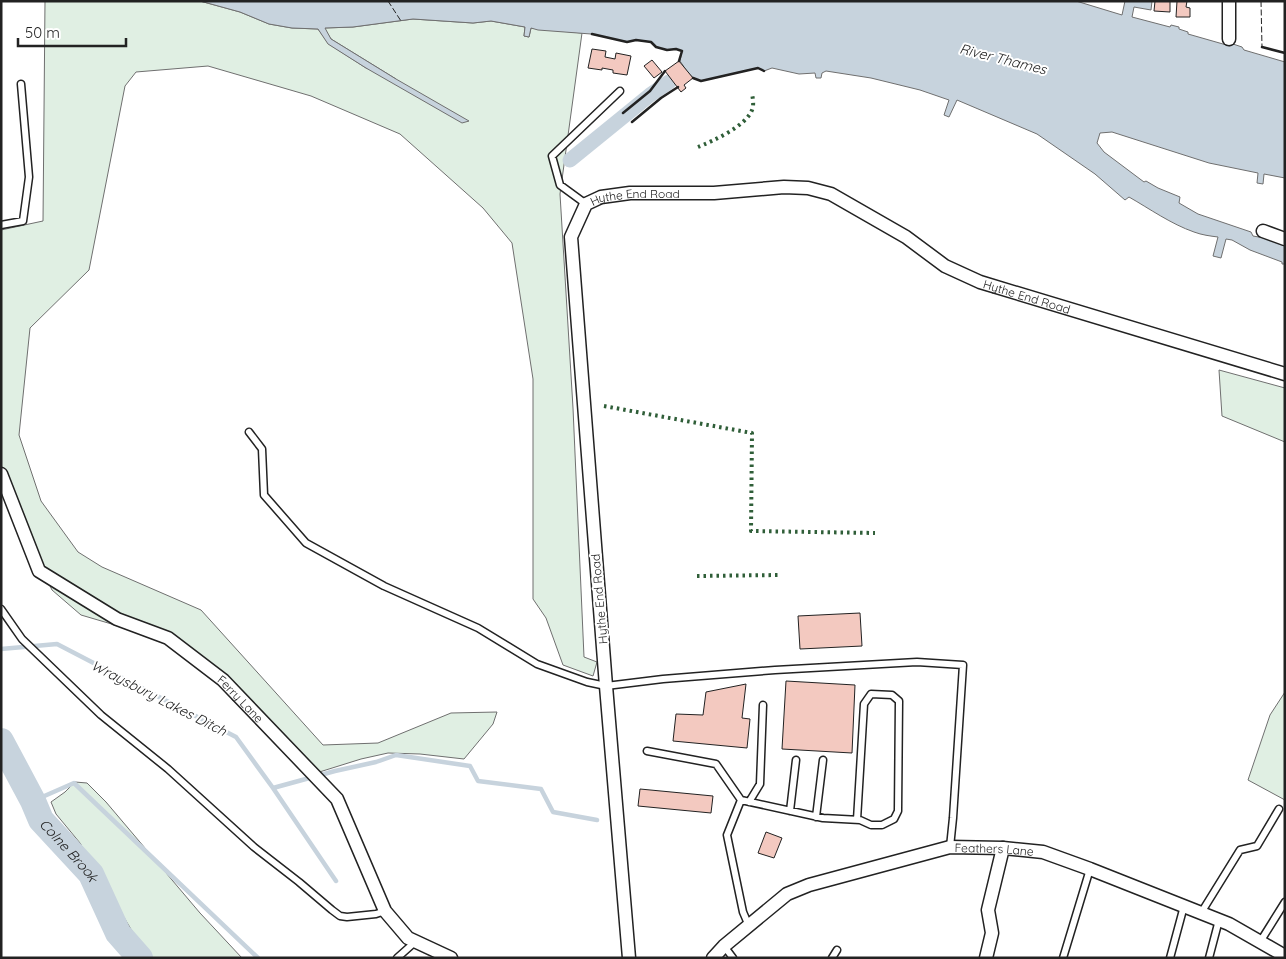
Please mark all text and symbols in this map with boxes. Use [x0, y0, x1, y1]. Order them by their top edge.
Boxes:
scale bar [18, 15, 125, 47]
text: 50 m [25, 23, 60, 42]
water label: River Thames [958, 40, 1050, 79]
street label: Hythe End Road [587, 185, 680, 209]
street label: Hythe End Road [981, 276, 1072, 316]
street label: Hythe End Road [588, 553, 610, 645]
water label: Wraysbury Lakes Ditch [88, 656, 231, 740]
street label: Ferry Lane [215, 671, 267, 726]
water label: Colne Brook [36, 815, 103, 886]
street label: Feathers Lane [954, 840, 1035, 859]

